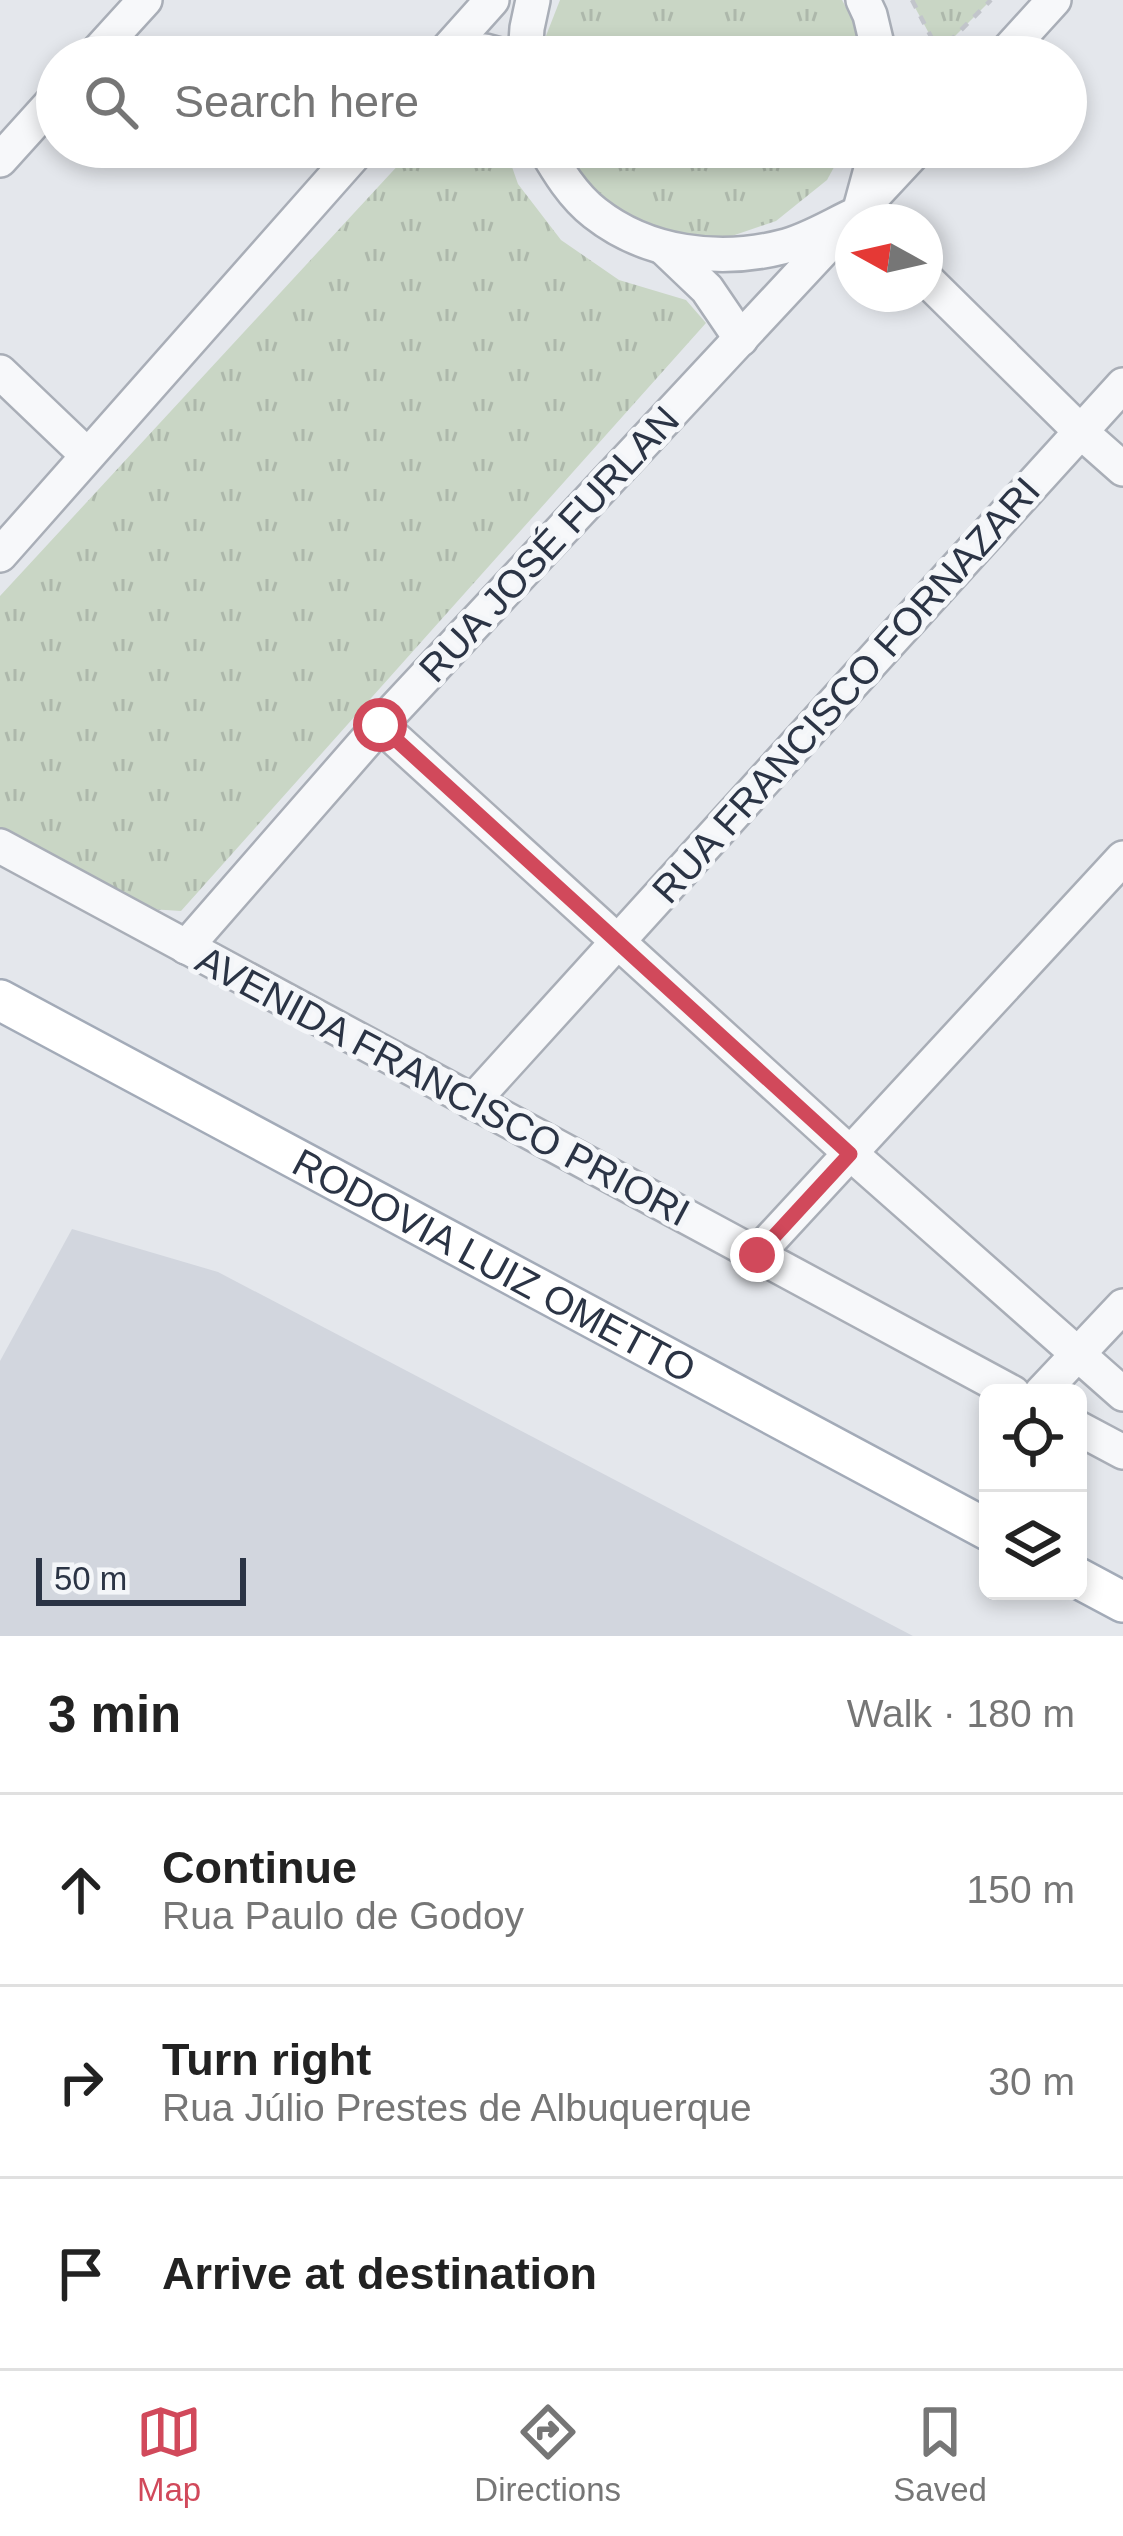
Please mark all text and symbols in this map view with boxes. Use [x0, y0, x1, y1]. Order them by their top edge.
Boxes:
search box [36, 36, 1087, 168]
icon: search [78, 69, 144, 135]
text: Search here [174, 76, 419, 127]
north arrow [835, 204, 943, 312]
street label: RUA JOSÉ FURLAN [411, 398, 687, 690]
street label: RUA FRANCISCO FORNAZARI [644, 469, 1048, 911]
route start [353, 698, 407, 752]
street label: AVENIDA FRANCISCO PRIORI [189, 937, 697, 1235]
street label: RODOVIA LUIZ OMETTO [286, 1140, 703, 1391]
route end [730, 1228, 784, 1282]
map controls [979, 1384, 1087, 1600]
button: locate [979, 1384, 1087, 1492]
button: layers [979, 1492, 1087, 1600]
scale bar [36, 1552, 246, 1605]
text: 50 m [54, 1560, 127, 1597]
text: 3 min [48, 1686, 181, 1743]
text: Walk · 180 m [847, 1692, 1075, 1735]
text: Continue [162, 1842, 357, 1893]
icon: ahead [48, 1857, 114, 1923]
text: 150 m [967, 1868, 1075, 1911]
text: Rua Paulo de Godoy [162, 1894, 524, 1937]
text: Turn right [162, 2034, 371, 2085]
icon: right [48, 2049, 114, 2115]
text: 30 m [988, 2060, 1075, 2103]
text: Rua Júlio Prestes de Albuquerque [162, 2086, 752, 2129]
icon: arrive [48, 2241, 114, 2307]
text: Arrive at destination [162, 2248, 597, 2299]
tab: Map [136, 2399, 202, 2509]
tab: Directions [474, 2399, 621, 2509]
tab: Saved [893, 2399, 987, 2509]

